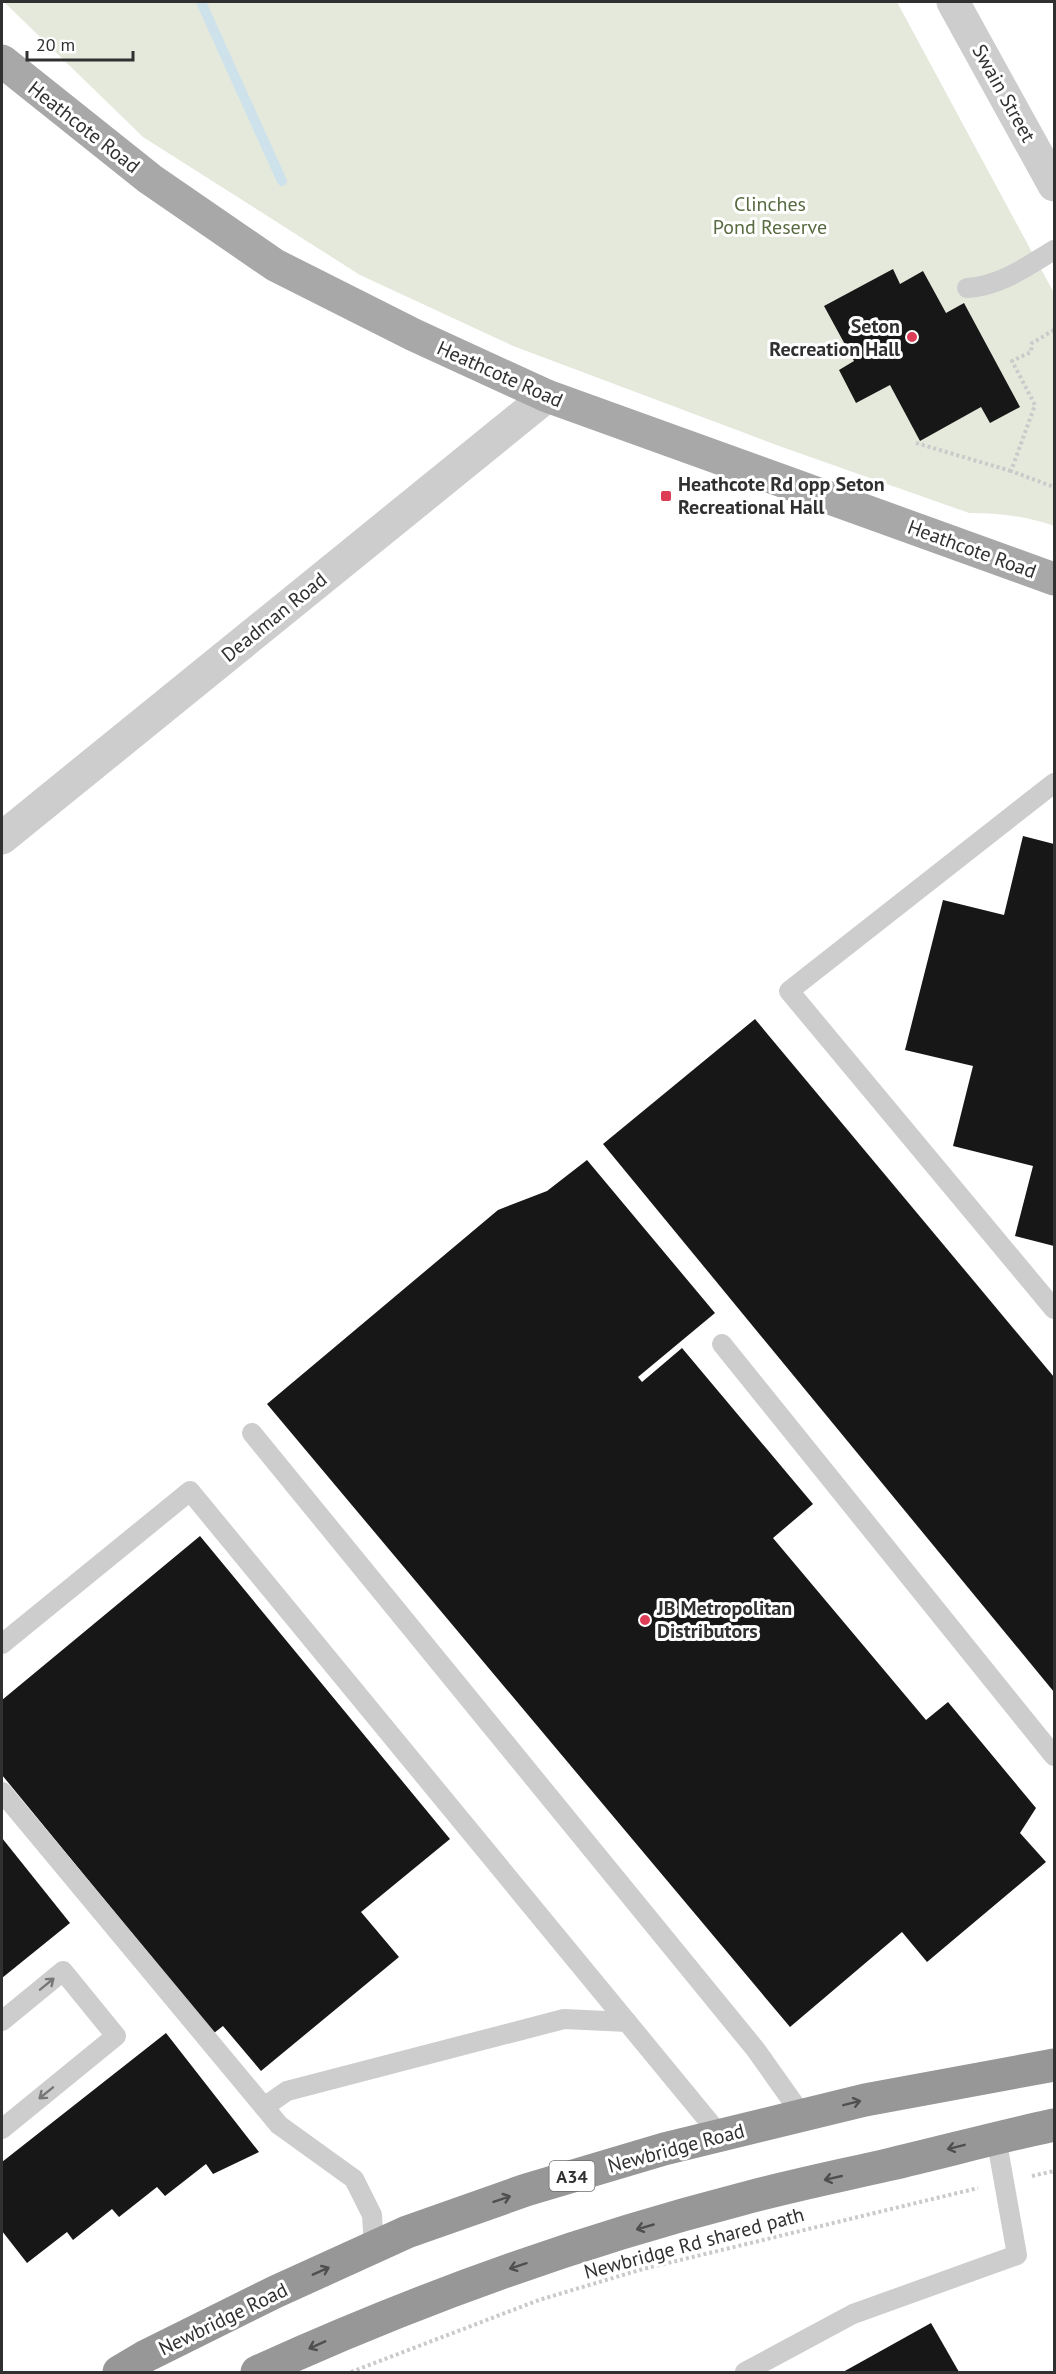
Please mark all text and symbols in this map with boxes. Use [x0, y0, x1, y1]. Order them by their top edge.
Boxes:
scale bar [27, 24, 134, 62]
text: 20 m [36, 33, 75, 56]
street label: Swain Street [966, 39, 1042, 147]
street label: Heathcote Road [23, 75, 145, 179]
park label: Clinches Pond Reserve [713, 191, 827, 240]
place label: Seton Recreation Hall [769, 313, 900, 362]
marker: Seton Recreation Hall [905, 330, 919, 344]
street label: Heathcote Road [433, 335, 567, 413]
place label: Heathcote Rd opp Seton Recreational Hall [678, 471, 885, 520]
marker: Heathcote Rd opp Seton Recreational Hall [659, 489, 673, 503]
street label: Heathcote Road [904, 514, 1040, 584]
street label: Deadman Road [216, 566, 332, 668]
place label: JB Metropolitan Distributors [656, 1595, 792, 1644]
marker: JB Metropolitan Distributors [638, 1613, 652, 1627]
one-way arrow [39, 1978, 55, 1991]
one-way arrow [38, 2086, 54, 2099]
one-way arrow [842, 2097, 861, 2109]
street label: Newbridge Road [605, 2117, 747, 2179]
one-way arrow [947, 2142, 966, 2154]
road number: A34 [550, 2161, 594, 2191]
one-way arrow [824, 2172, 843, 2184]
one-way arrow [492, 2192, 511, 2203]
street label: Newbridge Rd shared path [581, 2201, 807, 2285]
one-way arrow [636, 2222, 655, 2233]
one-way arrow [509, 2261, 528, 2272]
one-way arrow [312, 2265, 330, 2276]
street label: Newbridge Road [154, 2277, 292, 2361]
one-way arrow [308, 2340, 327, 2351]

